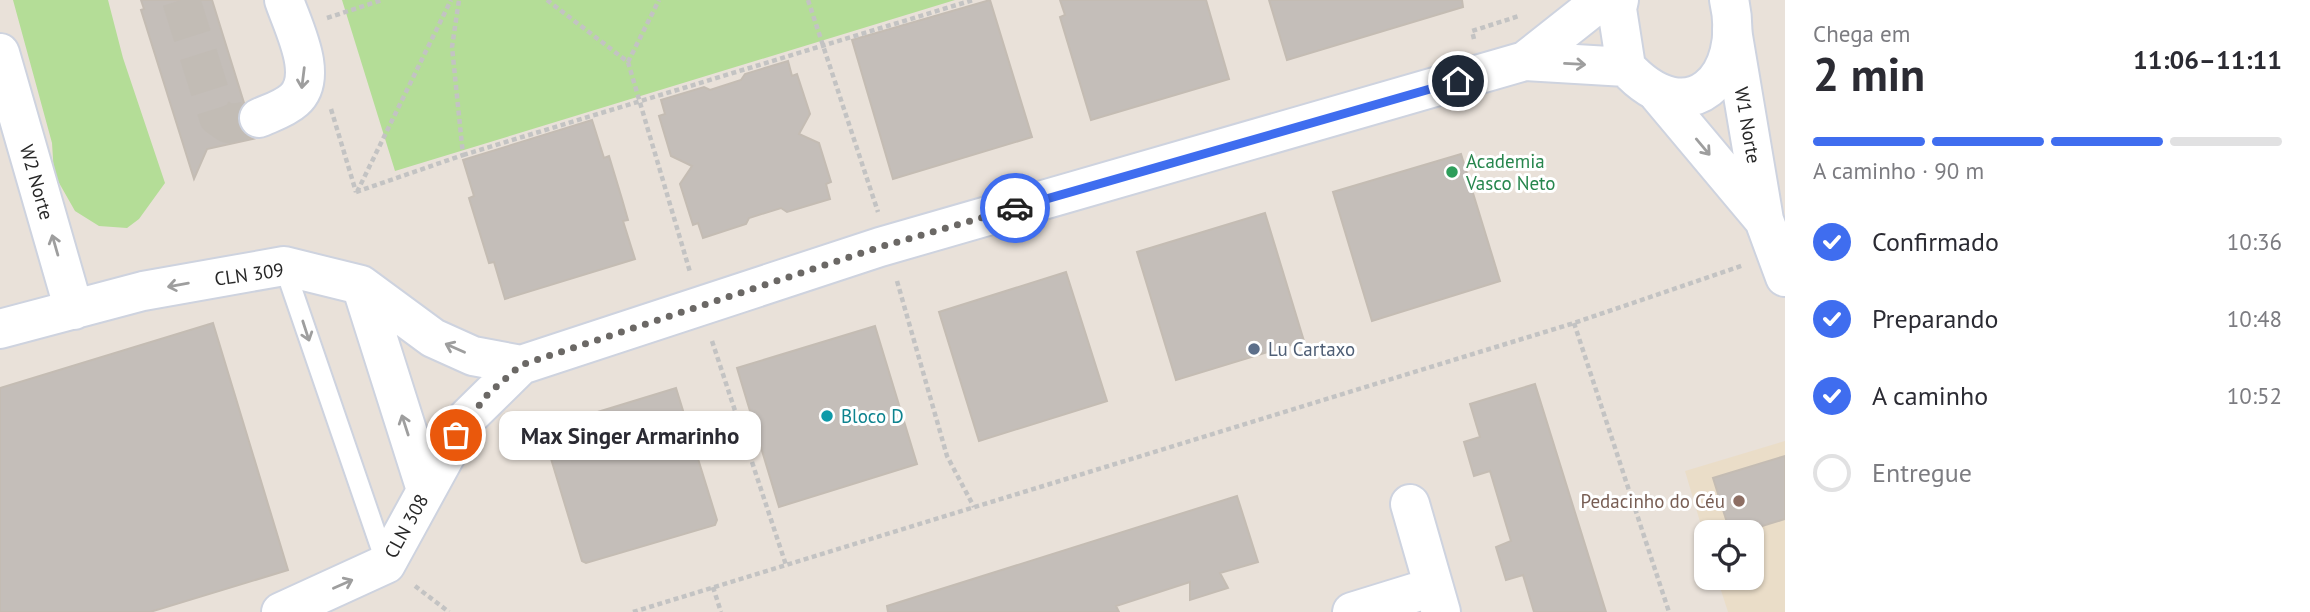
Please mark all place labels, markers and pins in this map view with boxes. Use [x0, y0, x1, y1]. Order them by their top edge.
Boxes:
pin [1428, 51, 1488, 111]
place label: Academia Vasco Neto [1465, 149, 1556, 195]
marker: Academia Vasco Neto [1444, 164, 1460, 180]
place label: Lu Cartaxo [1268, 337, 1355, 361]
marker: Lu Cartaxo [1246, 341, 1262, 357]
place label: Bloco D [841, 404, 904, 428]
pin [426, 405, 486, 465]
marker: Bloco D [819, 408, 835, 424]
callout: Max Singer Armarinho [498, 410, 760, 460]
place label: Pedacinho do Céu [1581, 489, 1725, 513]
marker: Pedacinho do Céu [1731, 493, 1747, 509]

